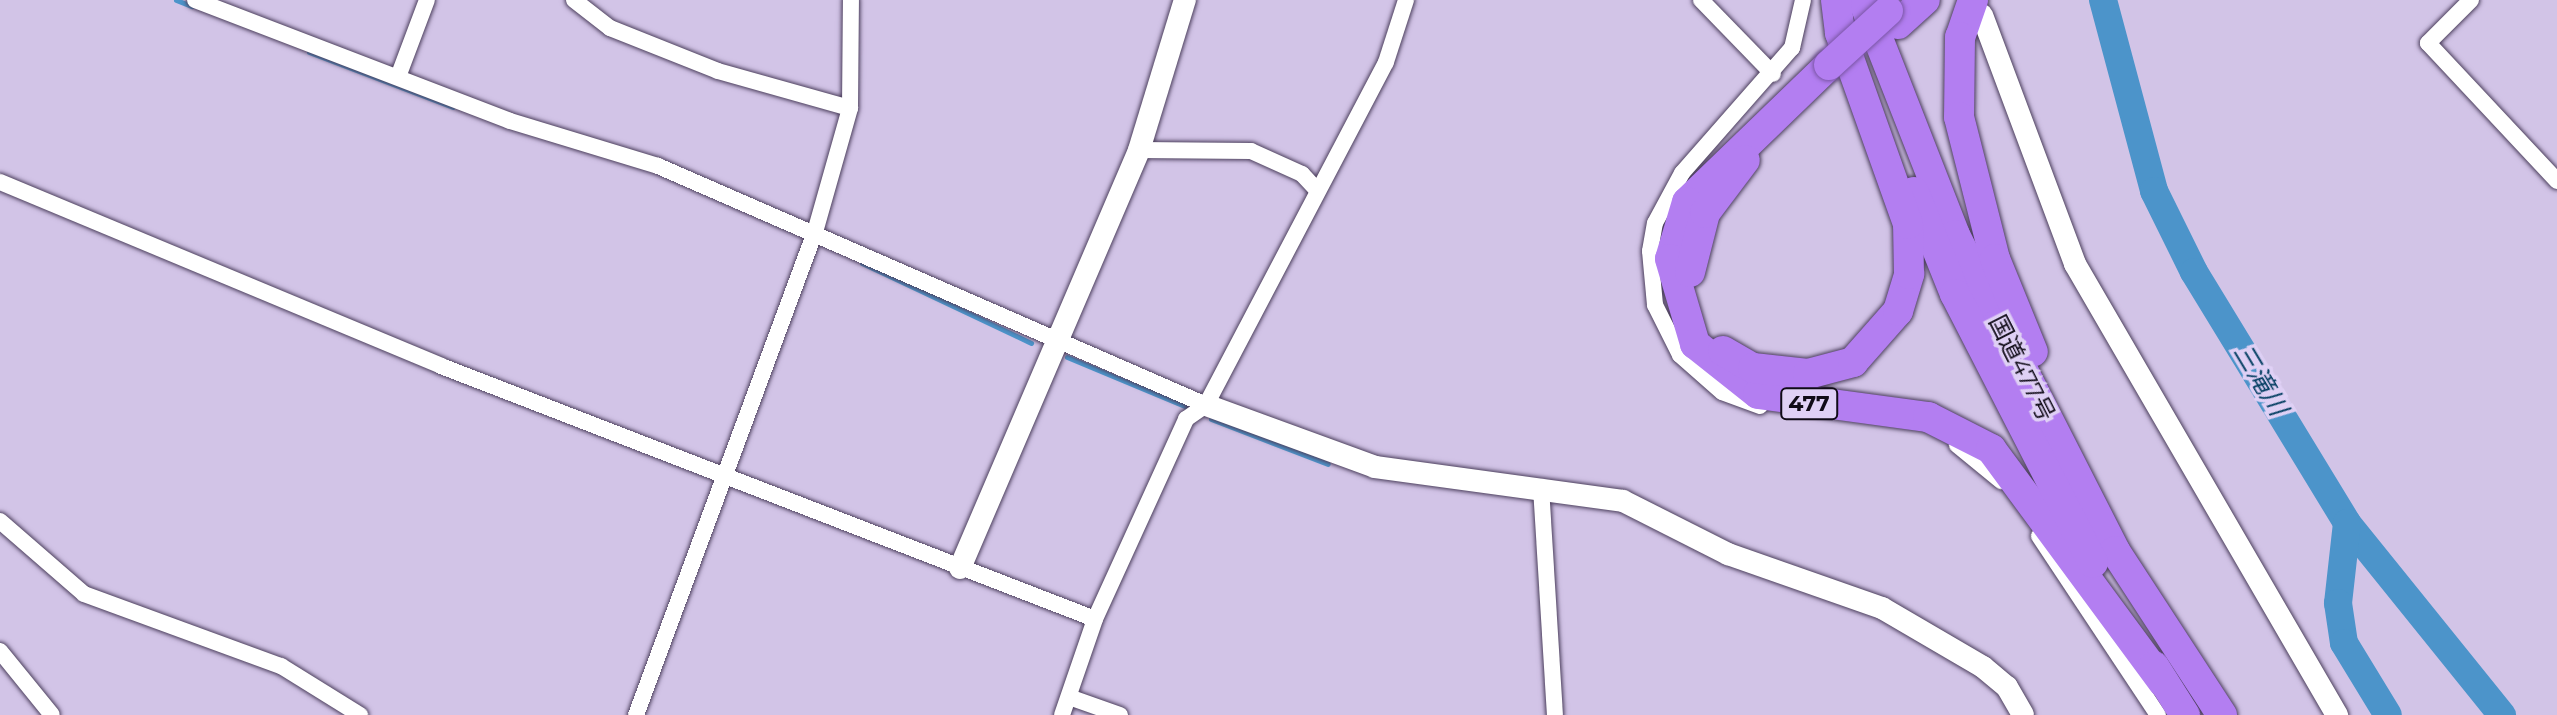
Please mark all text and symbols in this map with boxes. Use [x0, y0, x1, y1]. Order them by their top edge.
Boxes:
street label: 国道477号 [1983, 310, 2061, 426]
water label: 三滝川 [2227, 339, 2293, 421]
road number: 477 [1779, 386, 1839, 422]

